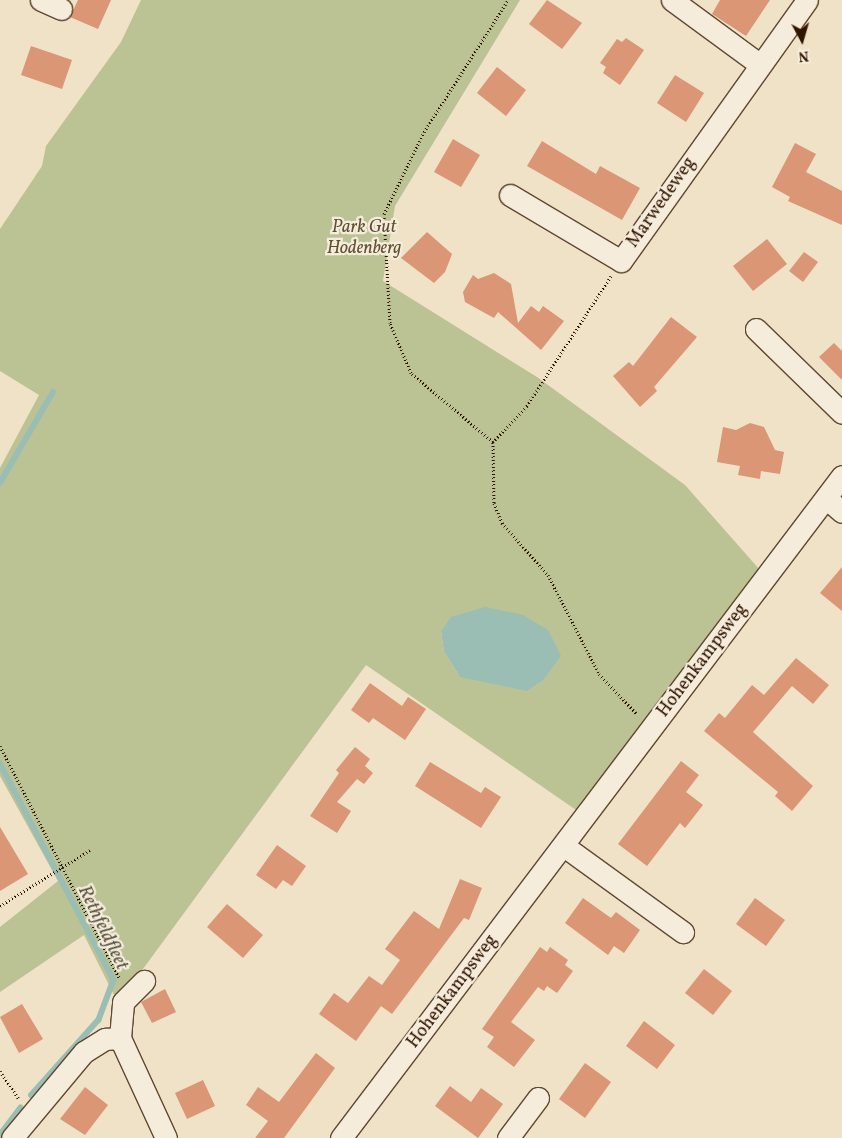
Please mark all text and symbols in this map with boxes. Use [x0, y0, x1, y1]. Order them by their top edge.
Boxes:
north arrow [777, 15, 827, 65]
text: N [798, 45, 810, 65]
street label: Marwedeweg [623, 154, 701, 252]
park label: Park Gut Hodenberg [327, 218, 401, 260]
street label: Hohenkampsweg [653, 600, 753, 722]
water label: Rethfeldfleet [72, 882, 132, 974]
street label: Hohenkampsweg [403, 931, 503, 1053]

